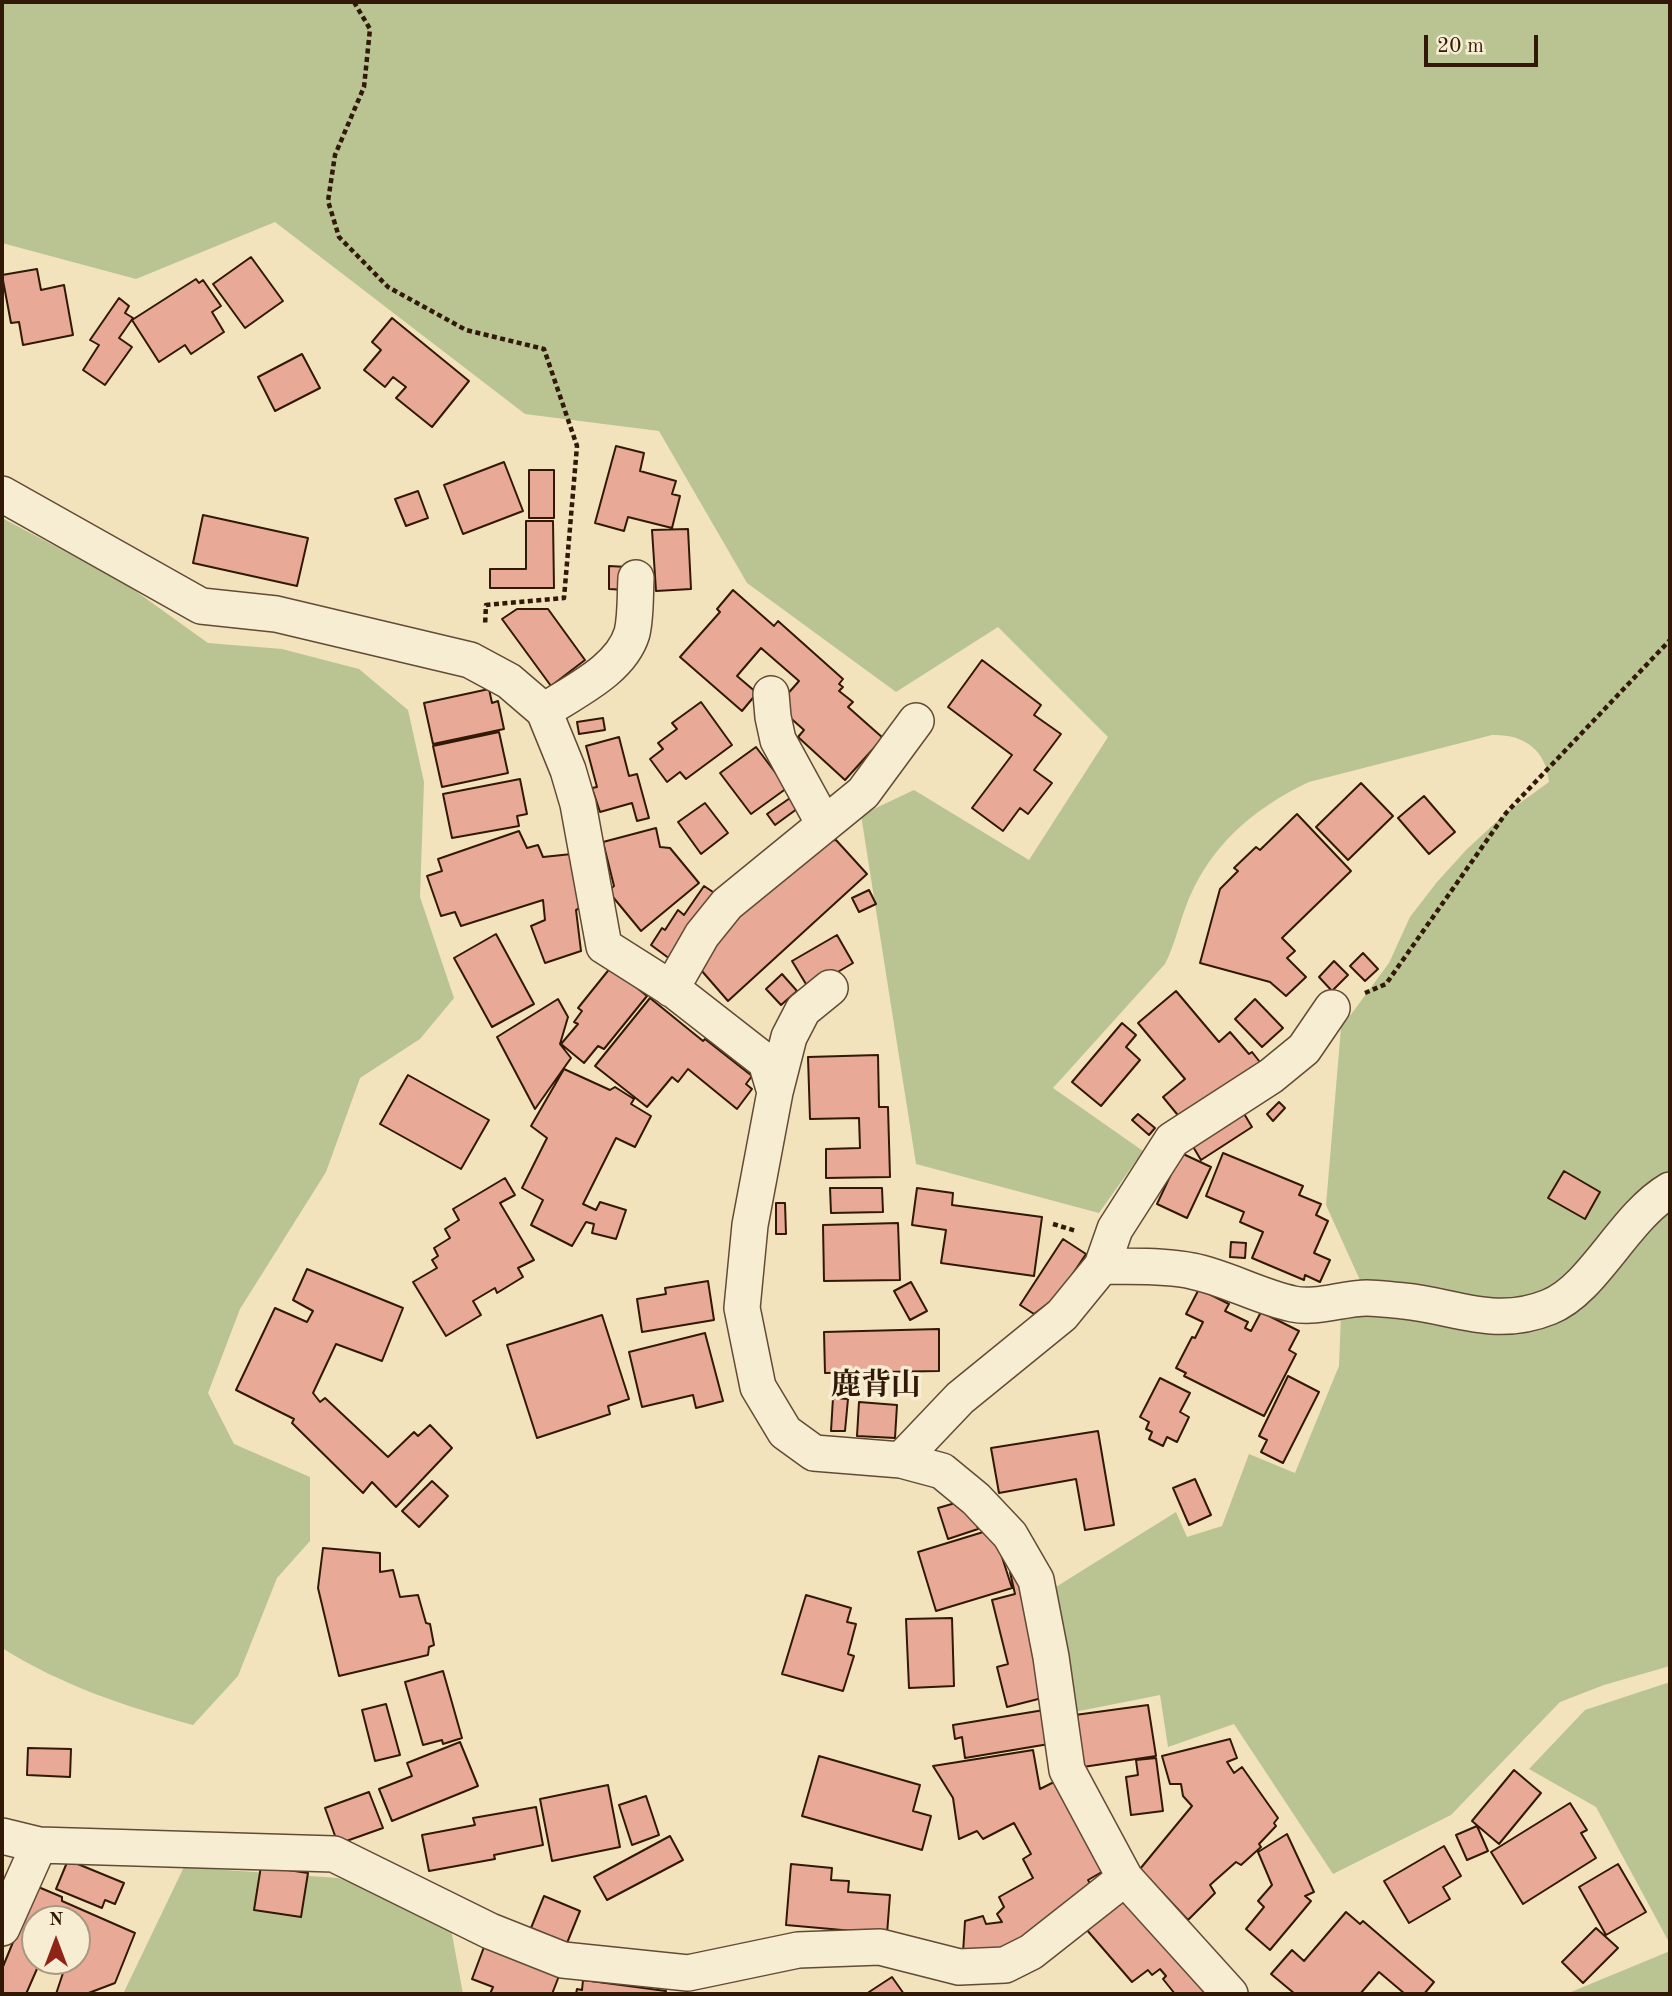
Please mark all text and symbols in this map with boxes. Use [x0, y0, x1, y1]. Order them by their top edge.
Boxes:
scale bar [1427, 21, 1541, 65]
text: 20 m [1437, 36, 1484, 57]
district label: 鹿背山 [831, 1368, 921, 1404]
north arrow [21, 1905, 91, 1975]
text: N [49, 1911, 63, 1930]

